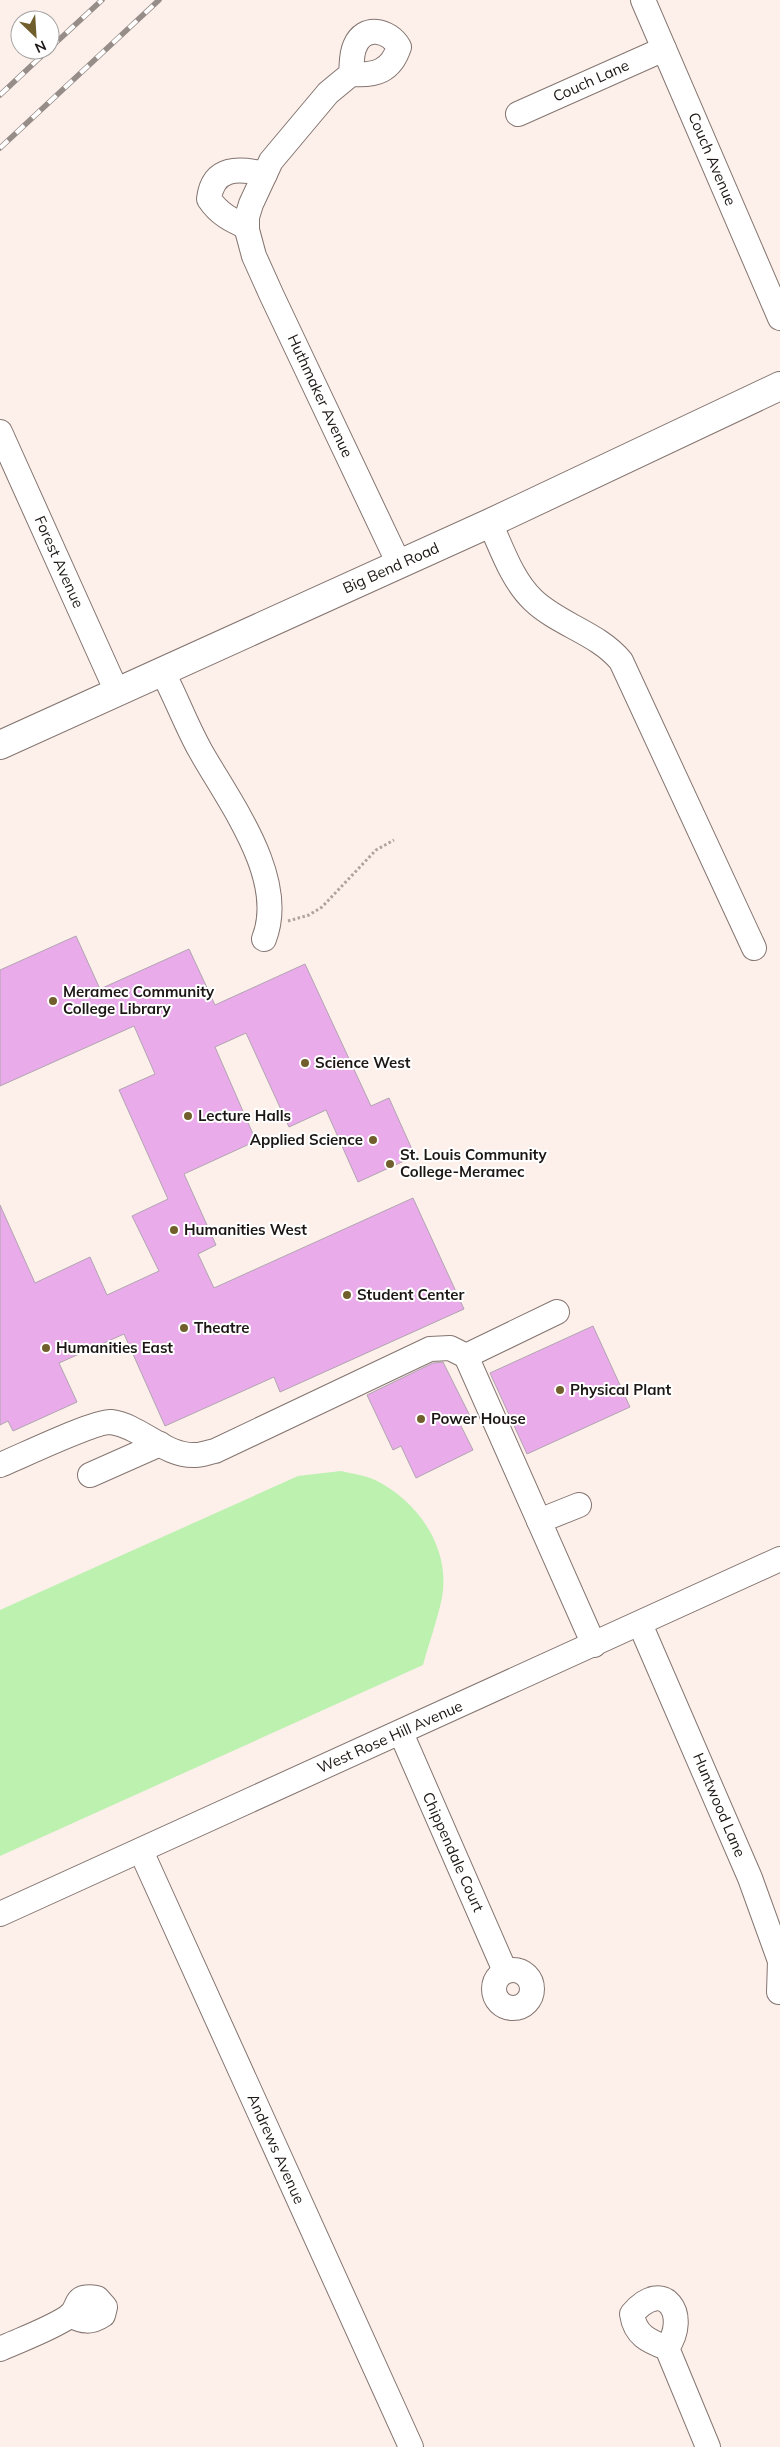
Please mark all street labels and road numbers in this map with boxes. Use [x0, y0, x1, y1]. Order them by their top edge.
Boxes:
street label: Couch Lane [550, 55, 632, 106]
street label: Couch Avenue [684, 109, 741, 208]
street label: Huthmaker Avenue [284, 331, 357, 460]
street label: Forest Avenue [31, 513, 88, 611]
street label: Big Bend Road [340, 538, 442, 597]
street label: West Rose Hill Avenue [314, 1696, 465, 1777]
street label: Huntwood Lane [689, 1750, 750, 1860]
street label: Chippendale Court [418, 1789, 488, 1915]
street label: Andrews Avenue [244, 2091, 309, 2207]

